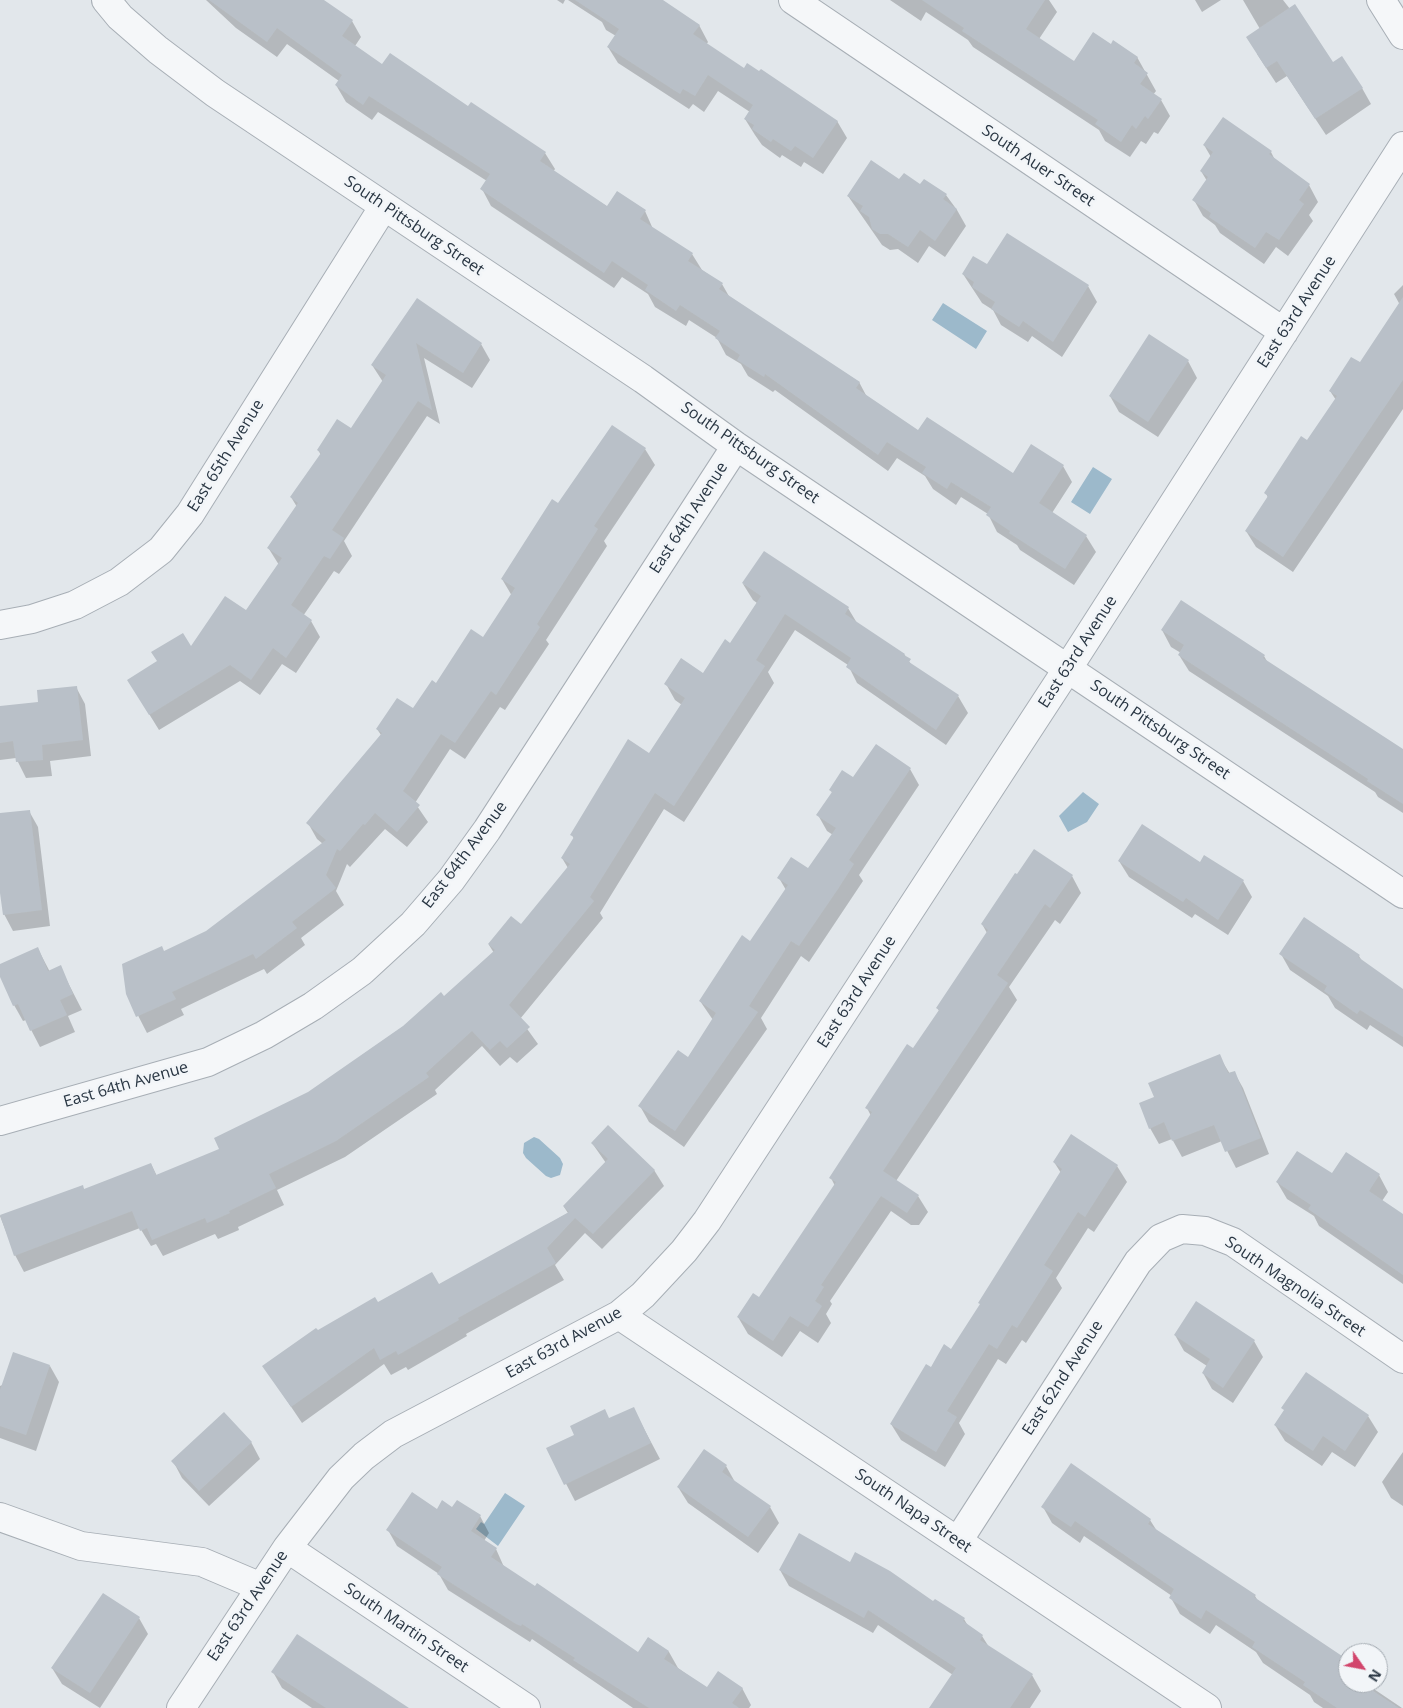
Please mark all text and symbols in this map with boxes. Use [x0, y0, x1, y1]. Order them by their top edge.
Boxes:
street label: South Auer Street [978, 121, 1098, 211]
street label: South Pittsburg Street [341, 172, 487, 280]
street label: East 63rd Avenue [1254, 252, 1340, 372]
street label: East 65th Avenue [184, 396, 268, 516]
street label: South Pittsburg Street [677, 398, 823, 508]
street label: East 64th Avenue [646, 459, 732, 577]
street label: East 63rd Avenue [1035, 592, 1121, 712]
street label: South Pittsburg Street [1087, 676, 1233, 784]
street label: East 64th Avenue [419, 798, 511, 912]
street label: East 63rd Avenue [814, 932, 900, 1052]
street label: East 64th Avenue [61, 1058, 191, 1112]
street label: South Magnolia Street [1221, 1233, 1369, 1341]
street label: East 63rd Avenue [503, 1303, 625, 1383]
street label: East 62nd Avenue [1019, 1317, 1107, 1439]
street label: South Napa Street [851, 1465, 975, 1557]
street label: East 63rd Avenue [204, 1547, 292, 1665]
street label: South Martin Street [340, 1579, 472, 1677]
north arrow [1338, 1643, 1388, 1693]
text: N [1364, 1666, 1386, 1686]

